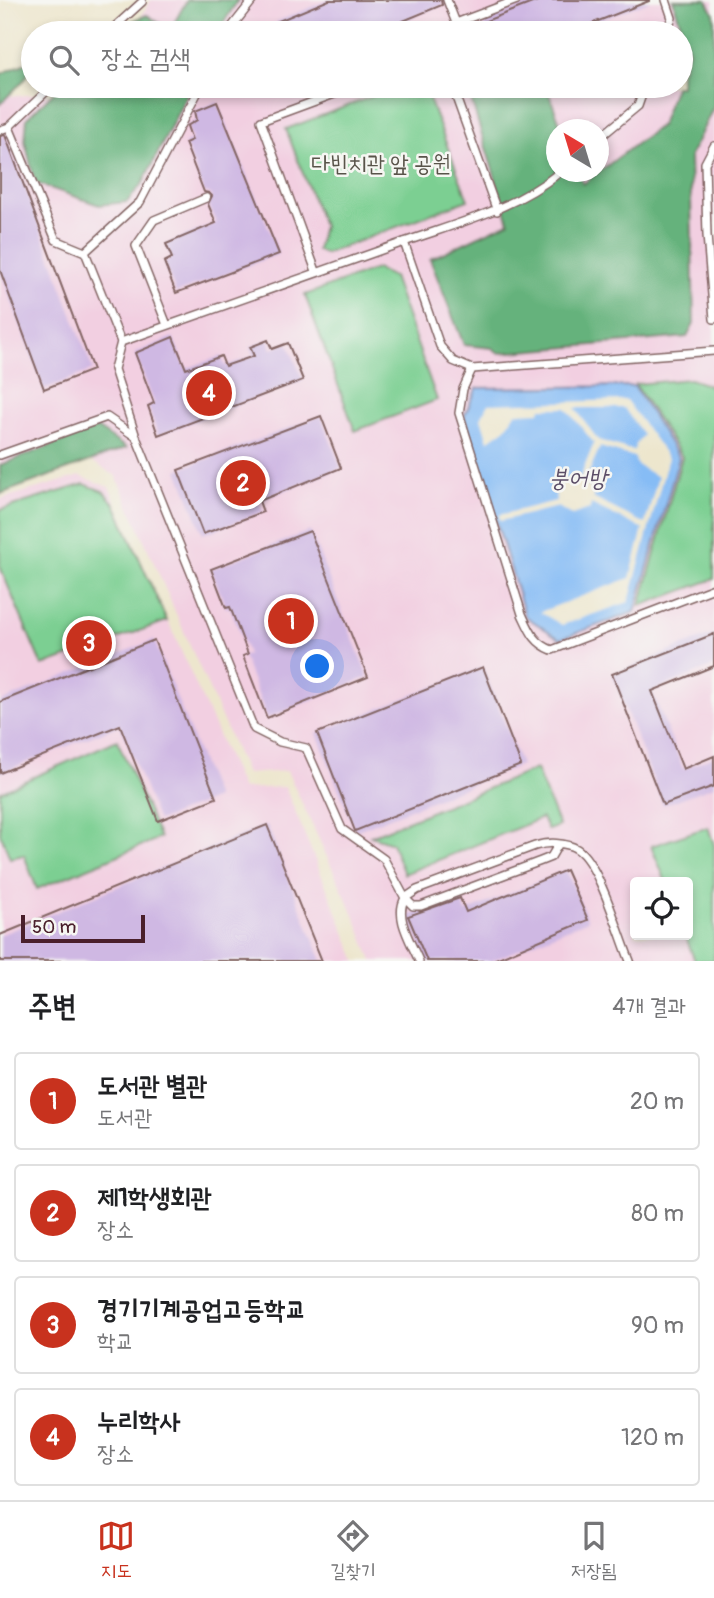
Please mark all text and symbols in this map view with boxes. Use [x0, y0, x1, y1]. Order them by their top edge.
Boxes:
search box [21, 21, 693, 98]
icon: search [45, 41, 83, 79]
text: 장소 검색 [101, 43, 190, 75]
north arrow [546, 119, 609, 182]
park label: 다빈치관 앞 공원 [311, 149, 451, 178]
pin: 4 [186, 367, 232, 419]
pin: 2 [220, 457, 266, 509]
water label: 붕어방 [549, 464, 611, 493]
pin: 1 [268, 595, 314, 647]
pin: 3 [66, 617, 112, 669]
your location [300, 649, 334, 683]
map controls [630, 877, 693, 940]
button: locate [630, 877, 693, 940]
scale bar [21, 912, 145, 944]
text: 50 m [32, 915, 76, 939]
text: 주변 [28, 988, 76, 1025]
text: 4개 결과 [612, 992, 686, 1021]
text: 도서관 별관 [97, 1070, 207, 1102]
text: 1 [49, 1087, 58, 1116]
text: 20 m [630, 1087, 684, 1116]
text: 도서관 [97, 1103, 153, 1132]
text: 제1학생회관 [97, 1182, 212, 1214]
text: 2 [47, 1199, 59, 1228]
text: 80 m [631, 1199, 684, 1228]
text: 장소 [97, 1215, 134, 1244]
text: 경기기계공업고등학교 [97, 1294, 306, 1326]
text: 3 [47, 1311, 59, 1340]
text: 90 m [631, 1311, 684, 1340]
text: 학교 [97, 1327, 134, 1356]
text: 누리학사 [97, 1406, 181, 1438]
text: 4 [46, 1423, 60, 1452]
text: 120 m [621, 1423, 684, 1452]
text: 장소 [97, 1439, 134, 1468]
tab: 지도 [97, 1517, 135, 1584]
tab: 길찾기 [330, 1517, 376, 1584]
tab: 저장됨 [571, 1517, 617, 1584]

